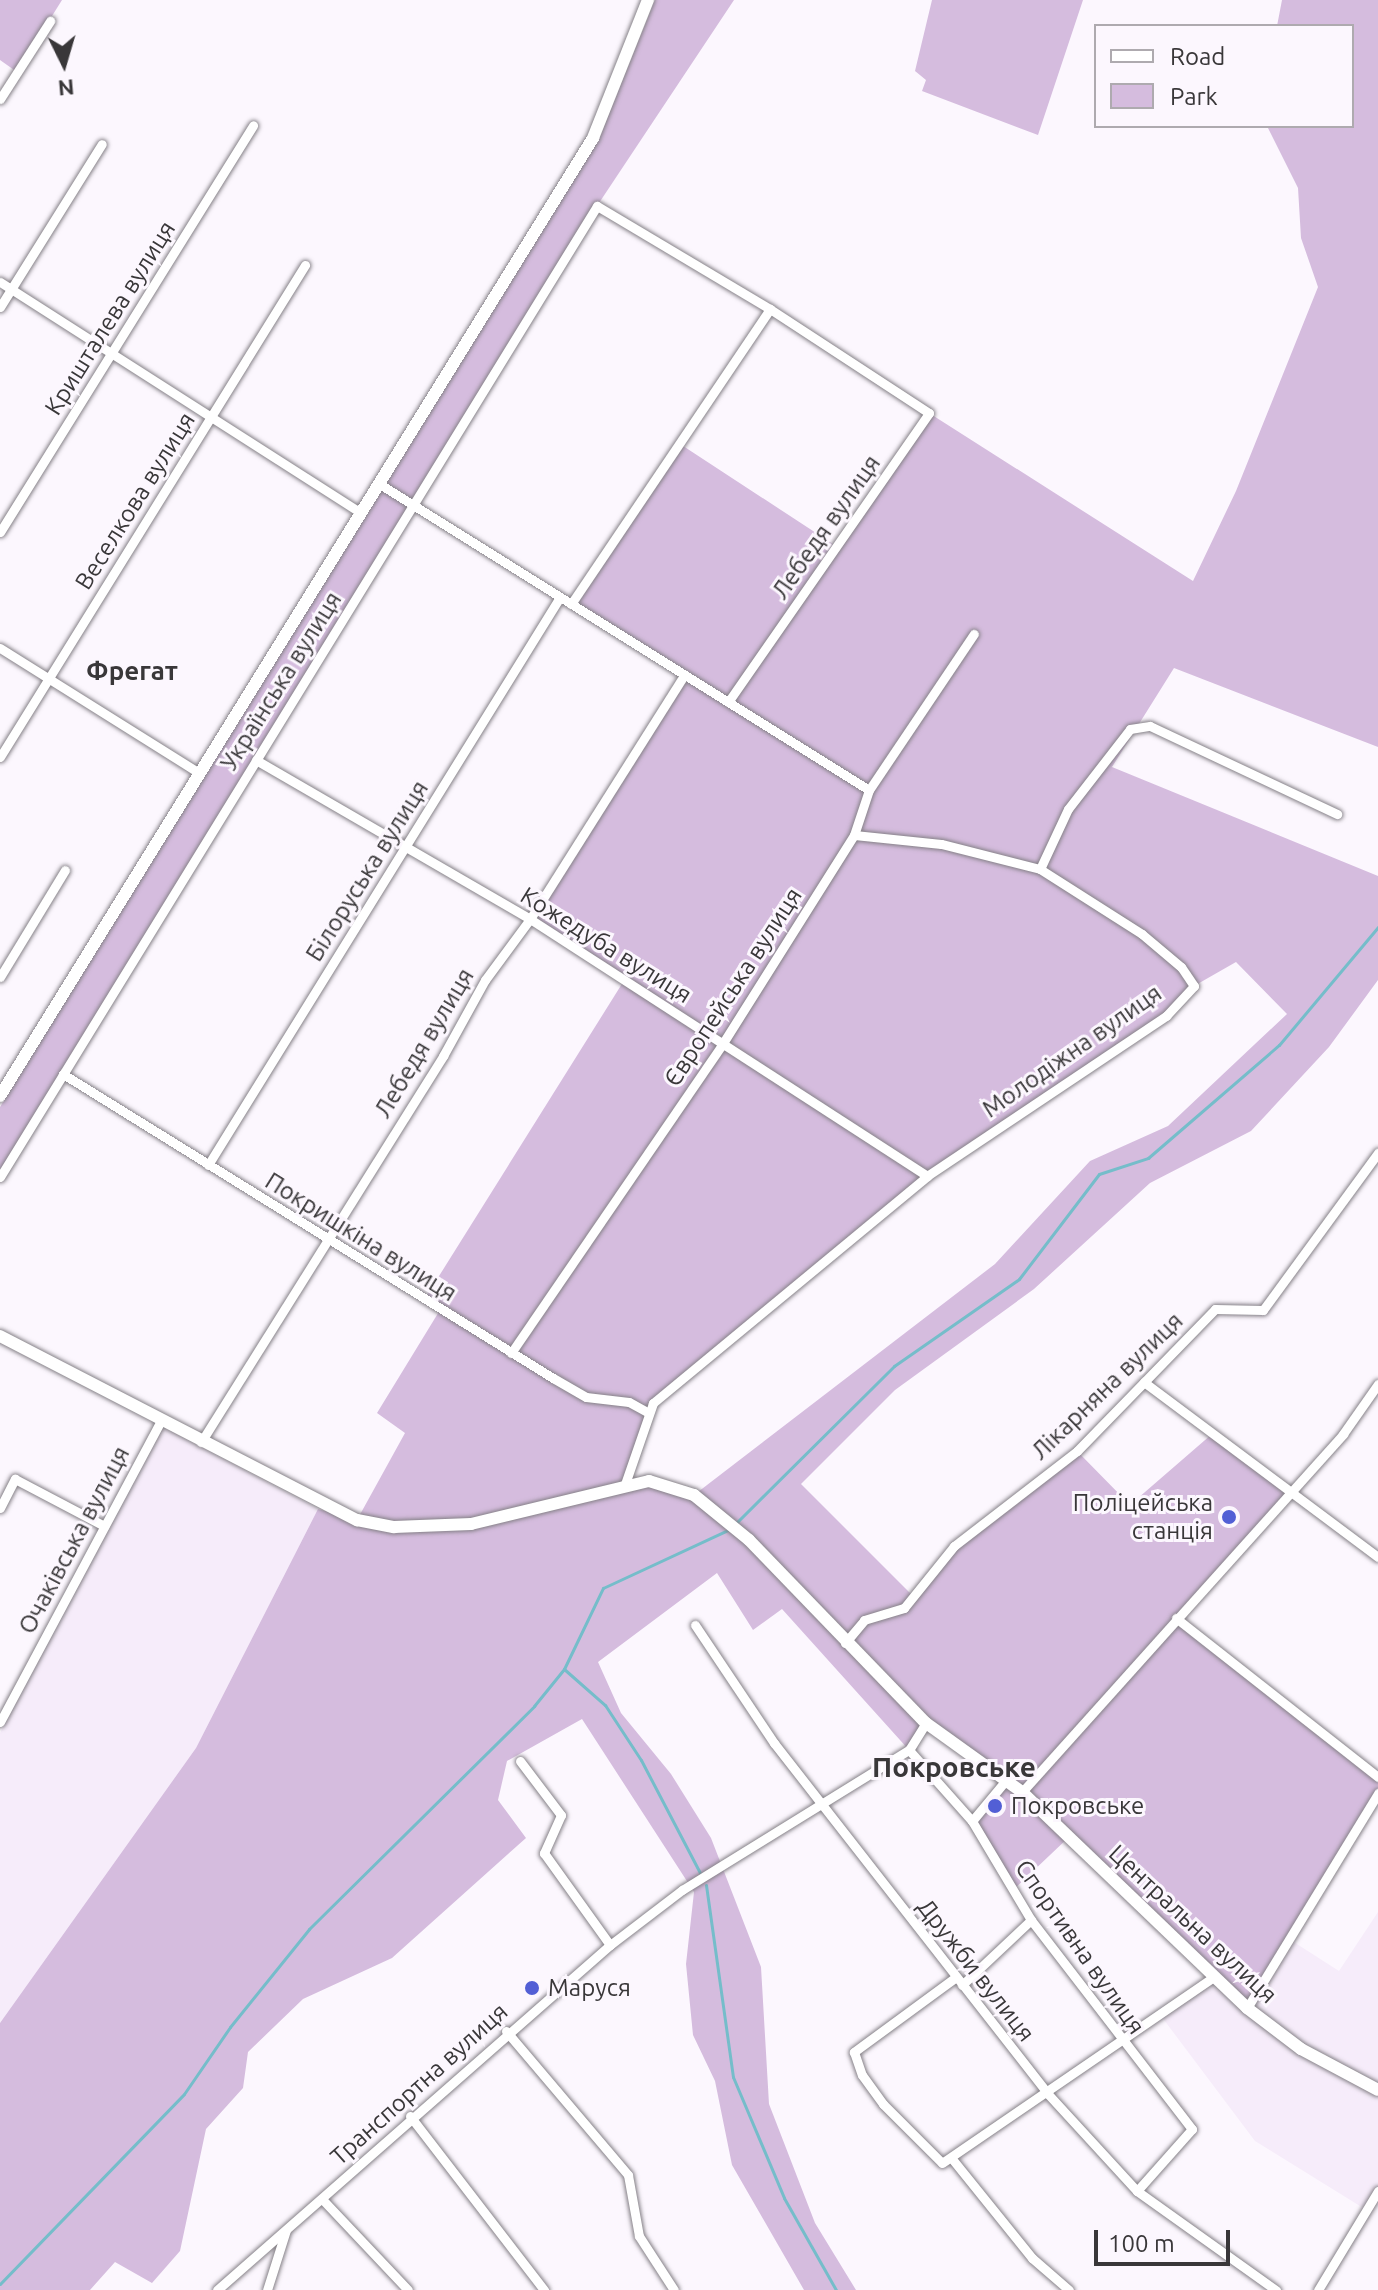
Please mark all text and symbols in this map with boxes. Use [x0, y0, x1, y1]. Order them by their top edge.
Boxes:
north arrow [24, 24, 104, 104]
legend [1094, 24, 1354, 128]
text: Road [1170, 43, 1225, 70]
text: N [57, 75, 75, 102]
text: Park [1170, 83, 1218, 110]
street label: Кришталева вулиця [39, 216, 181, 420]
street label: Веселкова вулиця [69, 407, 201, 595]
street label: Лебедя вулиця [766, 449, 886, 605]
street label: Українська вулиця [214, 586, 348, 776]
district label: Фрегат [86, 655, 178, 687]
street label: Білоруська вулиця [300, 775, 434, 967]
street label: Кожедуба вулиця [515, 881, 697, 1009]
street label: Європейська вулиця [658, 882, 808, 1092]
street label: Лебедя вулиця [368, 963, 480, 1123]
street label: Молодіжна вулиця [977, 978, 1167, 1124]
street label: Покришкіна вулиця [260, 1166, 462, 1308]
street label: Лікарняна вулиця [1025, 1306, 1189, 1466]
street label: Очаківська вулиця [12, 1441, 136, 1639]
place label: Поліцейська станція [1073, 1489, 1213, 1545]
marker: Поліцейська станція [1220, 1508, 1238, 1526]
district label: Покровське [872, 1750, 1036, 1784]
place label: Покровське [1011, 1792, 1144, 1820]
marker: Покровське [986, 1797, 1004, 1815]
street label: Центральна вулиця [1103, 1839, 1283, 2009]
street label: Спортивна вулиця [1009, 1854, 1151, 2040]
street label: Дружби вулиця [911, 1893, 1041, 2047]
place label: Маруся [548, 1974, 631, 2002]
marker: Маруся [523, 1979, 541, 1997]
street label: Транспортна вулиця [325, 1997, 513, 2171]
scale bar [1098, 2214, 1234, 2264]
text: 100 m [1108, 2230, 1175, 2257]

